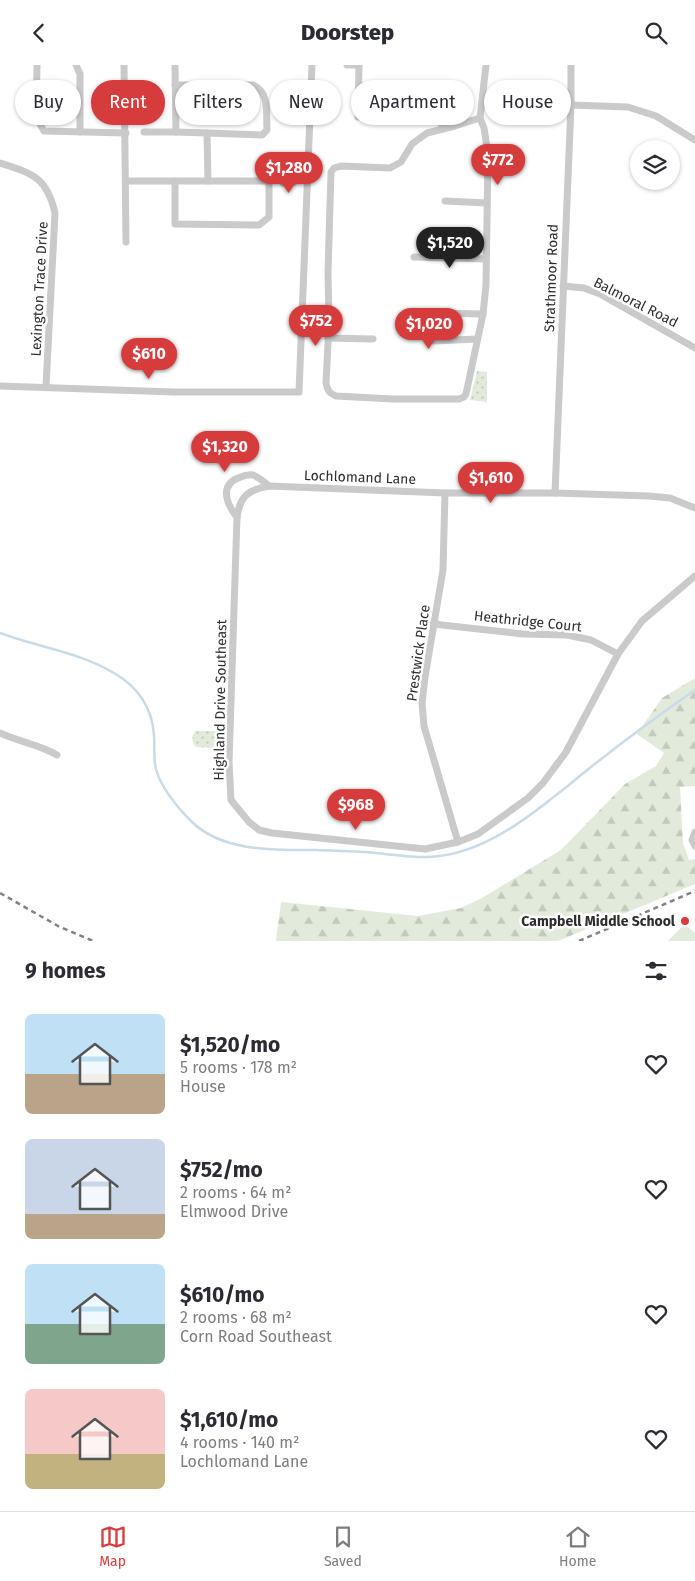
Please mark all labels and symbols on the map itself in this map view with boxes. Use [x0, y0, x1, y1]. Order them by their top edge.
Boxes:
pin: $772 [468, 143, 528, 186]
pin: $1,280 [248, 151, 330, 194]
street label: Lexington Trace Drive [27, 221, 52, 357]
street label: Strathmoor Road [541, 224, 562, 332]
pin: $1,520 [409, 227, 491, 269]
street label: Balmoral Road [591, 274, 681, 331]
pin: $752 [286, 305, 346, 347]
pin: $1,020 [388, 307, 470, 350]
pin: $610 [119, 337, 179, 380]
pin: $1,320 [184, 431, 266, 473]
pin: $1,610 [450, 461, 532, 504]
street label: Lochlomand Lane [304, 467, 416, 488]
street label: Prestwick Place [403, 604, 434, 702]
street label: Heathridge Court [473, 607, 584, 636]
street label: Highland Drive Southeast [211, 618, 230, 781]
pin: $968 [326, 789, 386, 831]
place label: Campbell Middle School [521, 913, 676, 930]
marker: Campbell Middle School [679, 915, 691, 927]

